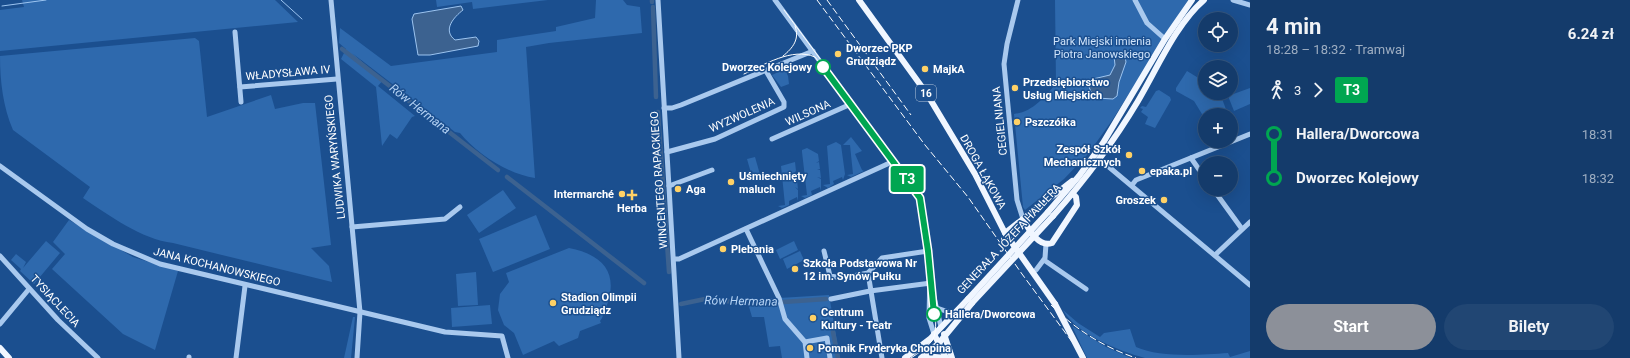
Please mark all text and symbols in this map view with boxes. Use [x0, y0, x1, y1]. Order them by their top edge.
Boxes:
map controls [1198, 12, 1238, 196]
button: locate [1198, 12, 1238, 52]
text: 4 min [1266, 14, 1321, 39]
text: 6.24 zł [1568, 25, 1614, 43]
park label: Park Miejski imienia Piotra Janowskiego [1053, 35, 1151, 61]
place label: Dworzec PKP Grudziądz [846, 42, 913, 68]
text: 18:28 – 18:32 · Tramwaj [1266, 42, 1405, 57]
marker: Dworzec PKP Grudziądz [833, 49, 843, 59]
marker: Dworzec Kolejowy [815, 59, 831, 75]
button: layers [1198, 60, 1238, 100]
place label: Dworzec Kolejowy [722, 61, 812, 74]
street label: WŁADYSŁAWA IV [245, 63, 331, 83]
place label: MajkA [933, 63, 965, 76]
marker: MajkA [920, 64, 930, 74]
place label: Przedsiębiorstwo Usług Miejskich [1023, 76, 1109, 102]
icon: walk [1266, 79, 1288, 101]
icon: forward [1307, 79, 1329, 101]
water label: Rów Hermana [387, 81, 453, 137]
text: T3 [1343, 82, 1360, 98]
marker: Przedsiębiorstwo Usług Miejskich [1010, 83, 1020, 93]
text: 3 [1294, 83, 1301, 98]
road number: 16 [916, 85, 936, 101]
street label: CEGIELNIANA [990, 85, 1010, 156]
street label: LUDWIKA WARYŃSKIEGO [322, 94, 348, 220]
street label: WYZWOLENIA [707, 94, 778, 135]
street label: WILSONA [783, 97, 833, 129]
button: + [1198, 108, 1238, 148]
street label: WINCENTEGO RAPACKIEGO [648, 111, 670, 249]
place label: Pszczółka [1025, 116, 1076, 129]
marker: Pszczółka [1012, 117, 1022, 127]
text: Hallera/Dworcowa [1296, 125, 1419, 143]
text: 18:31 [1582, 127, 1614, 142]
street label: DROGA ŁĄKOWA [957, 133, 1009, 212]
place label: Zespół Szkół Mechanicznych [1044, 143, 1122, 169]
marker: Zespół Szkół Mechanicznych [1124, 150, 1134, 160]
button: − [1198, 156, 1238, 196]
place label: epaka.pl [1150, 165, 1192, 178]
line badge: T3 [889, 166, 925, 192]
marker: epaka.pl [1137, 166, 1147, 176]
text: Dworzec Kolejowy [1296, 169, 1419, 187]
place label: Uśmiechnięty maluch [739, 170, 807, 196]
text: T3 [899, 171, 915, 187]
text: 18:32 [1582, 171, 1614, 186]
marker: Uśmiechnięty maluch [726, 177, 736, 187]
street label: GENERAŁA JÓZEFA HALLERA [954, 180, 1064, 297]
place label: Aga [686, 183, 706, 196]
marker: Aga [673, 184, 683, 194]
place label: Intermarché [554, 188, 614, 201]
marker: Intermarché [617, 189, 627, 199]
marker: Herba [627, 190, 637, 200]
place label: Groszek [1115, 194, 1156, 207]
marker: Groszek [1159, 195, 1169, 205]
place label: Herba [617, 202, 647, 215]
place label: Plebania [731, 243, 774, 256]
marker: Plebania [718, 244, 728, 254]
street label: JANA KOCHANOWSKIEGO [152, 245, 282, 289]
place label: Szkoła Podstawowa Nr 12 im. Synów Pułku [803, 257, 917, 283]
marker: Szkoła Podstawowa Nr 12 im. Synów Pułku [790, 264, 800, 274]
street label: TYSIĄCLECIA [28, 272, 83, 330]
place label: Stadion Olimpii Grudziądz [561, 291, 637, 317]
water label: Rów Hermana [704, 293, 778, 309]
marker: Stadion Olimpii Grudziądz [548, 298, 558, 308]
button: Start [1266, 304, 1436, 350]
button: Bilety [1444, 304, 1614, 350]
place label: Centrum Kultury - Teatr [821, 306, 892, 332]
marker: Hallera/Dworcowa [926, 306, 942, 322]
place label: Hallera/Dworcowa [945, 308, 1036, 321]
marker: Centrum Kultury - Teatr [808, 313, 818, 323]
place label: Pomnik Fryderyka Chopina [818, 342, 951, 355]
marker: Pomnik Fryderyka Chopina [805, 343, 815, 353]

